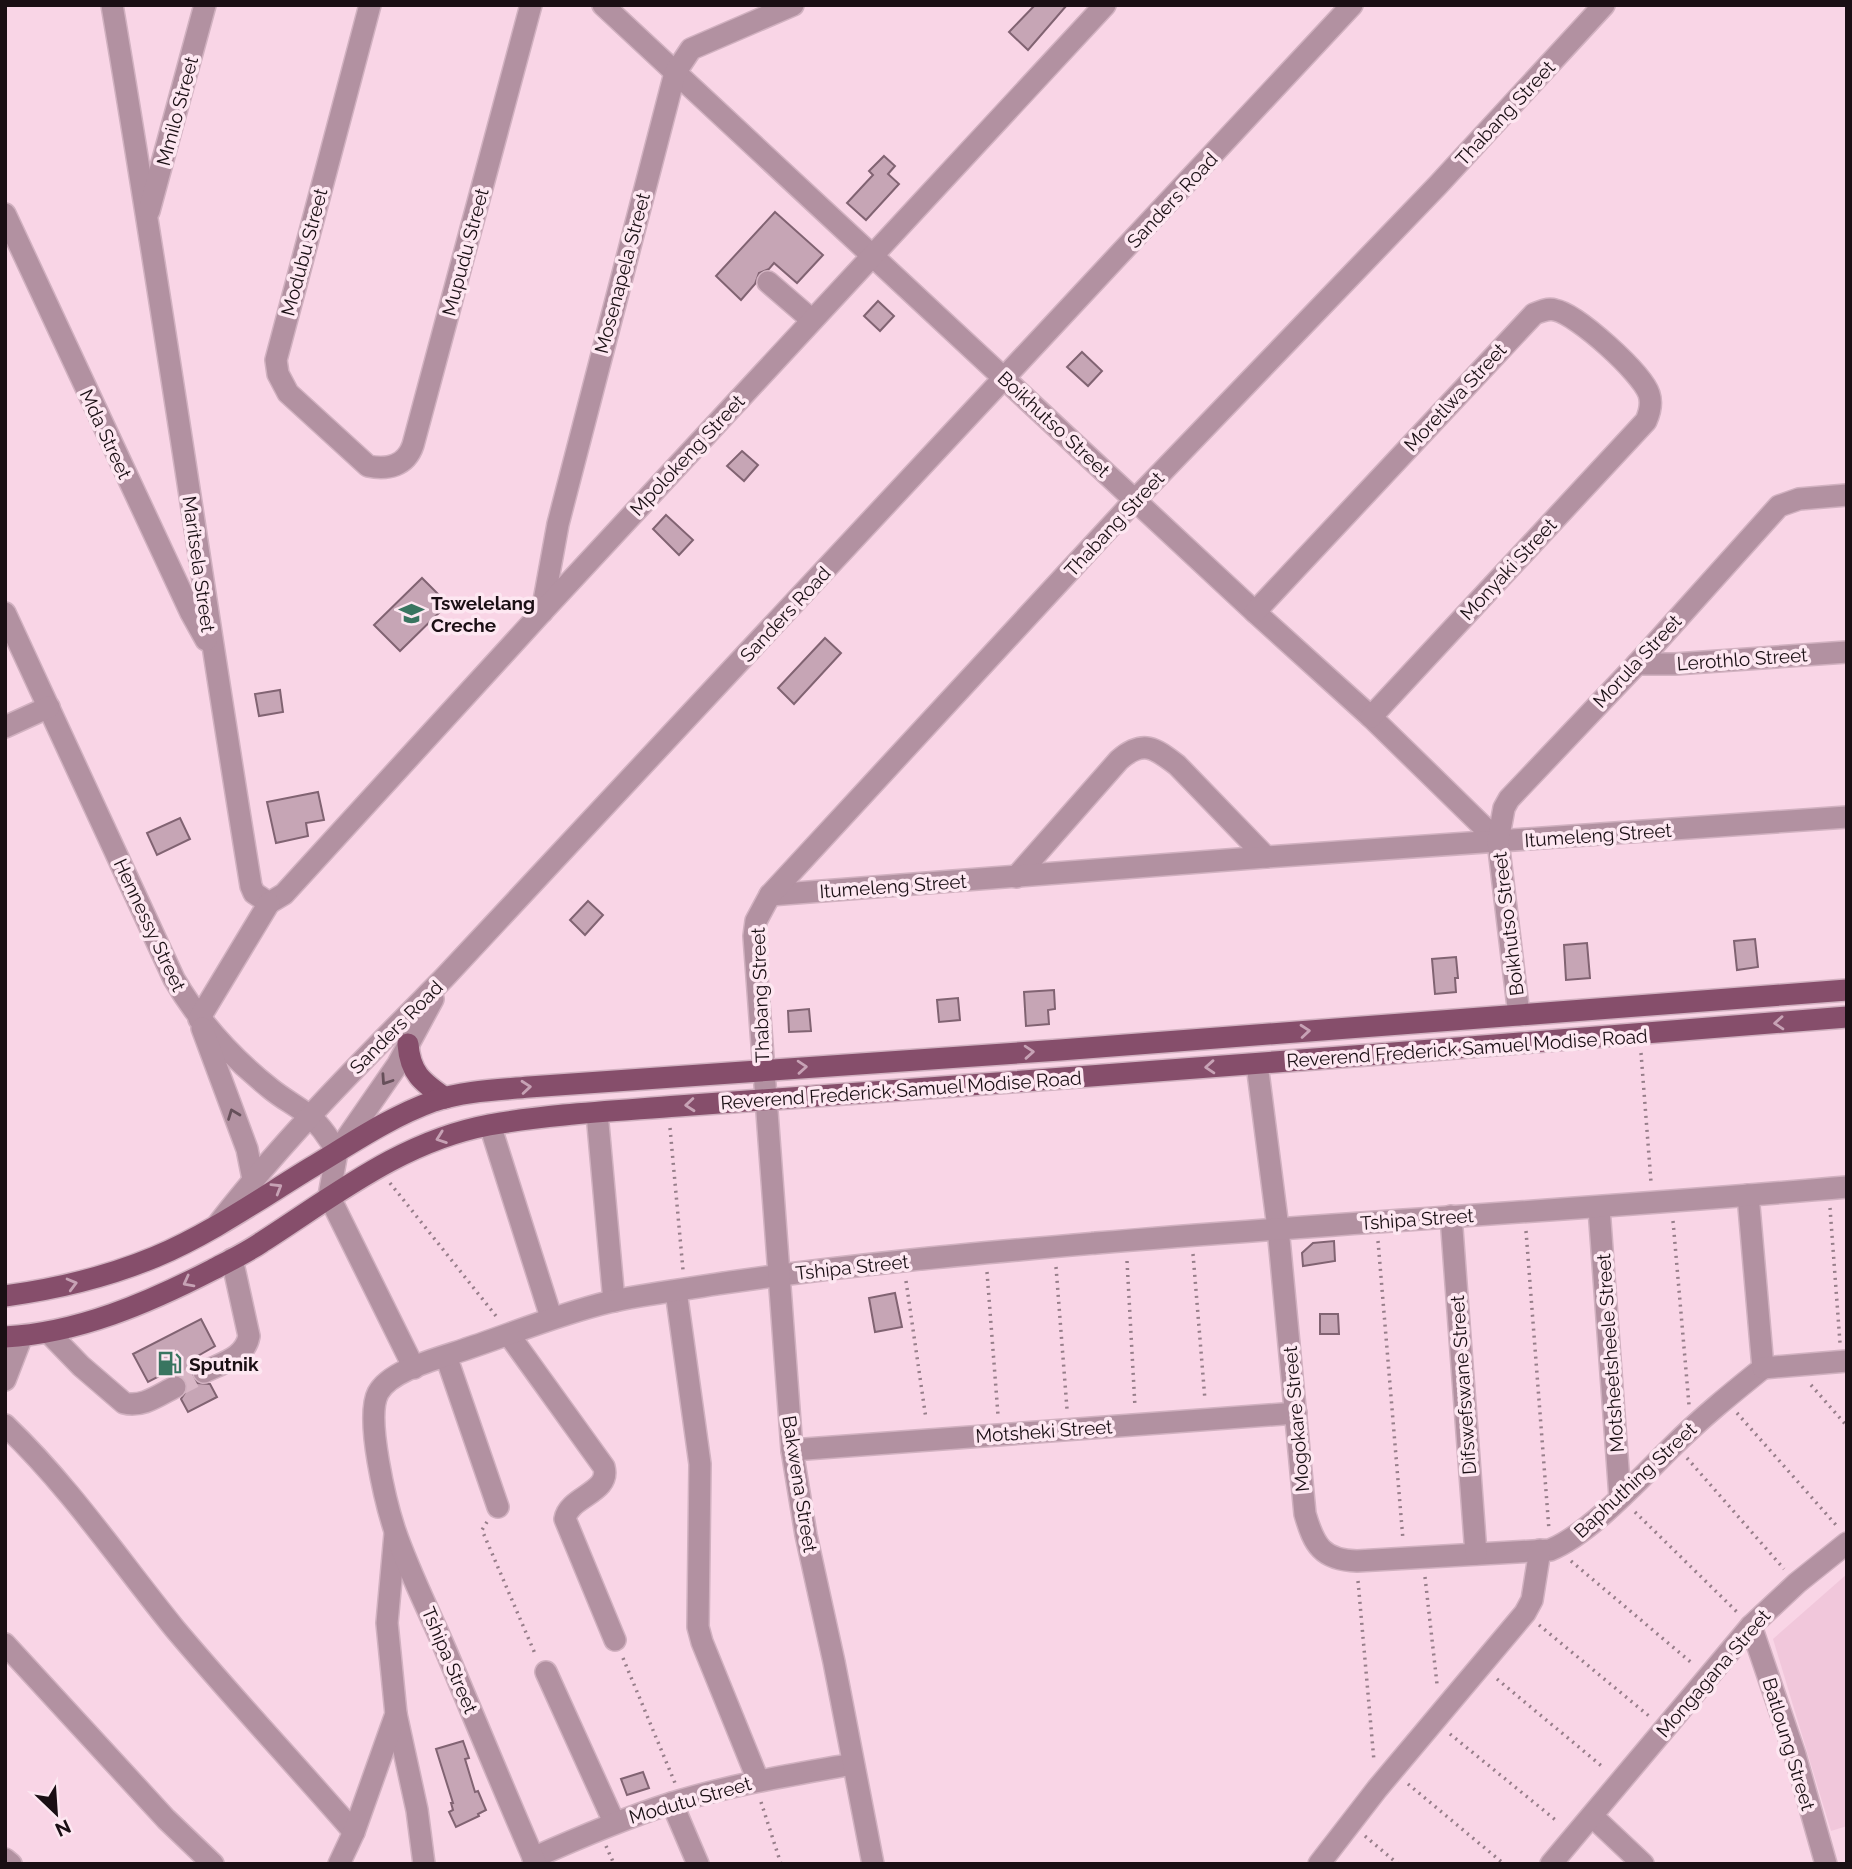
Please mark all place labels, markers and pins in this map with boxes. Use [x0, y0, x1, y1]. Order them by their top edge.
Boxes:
place label: Tswelelang Creche [431, 592, 535, 636]
school or university icon: Tswelelang Creche [397, 600, 425, 628]
fuel station icon: Sputnik [155, 1350, 183, 1378]
place label: Sputnik [189, 1353, 259, 1375]

